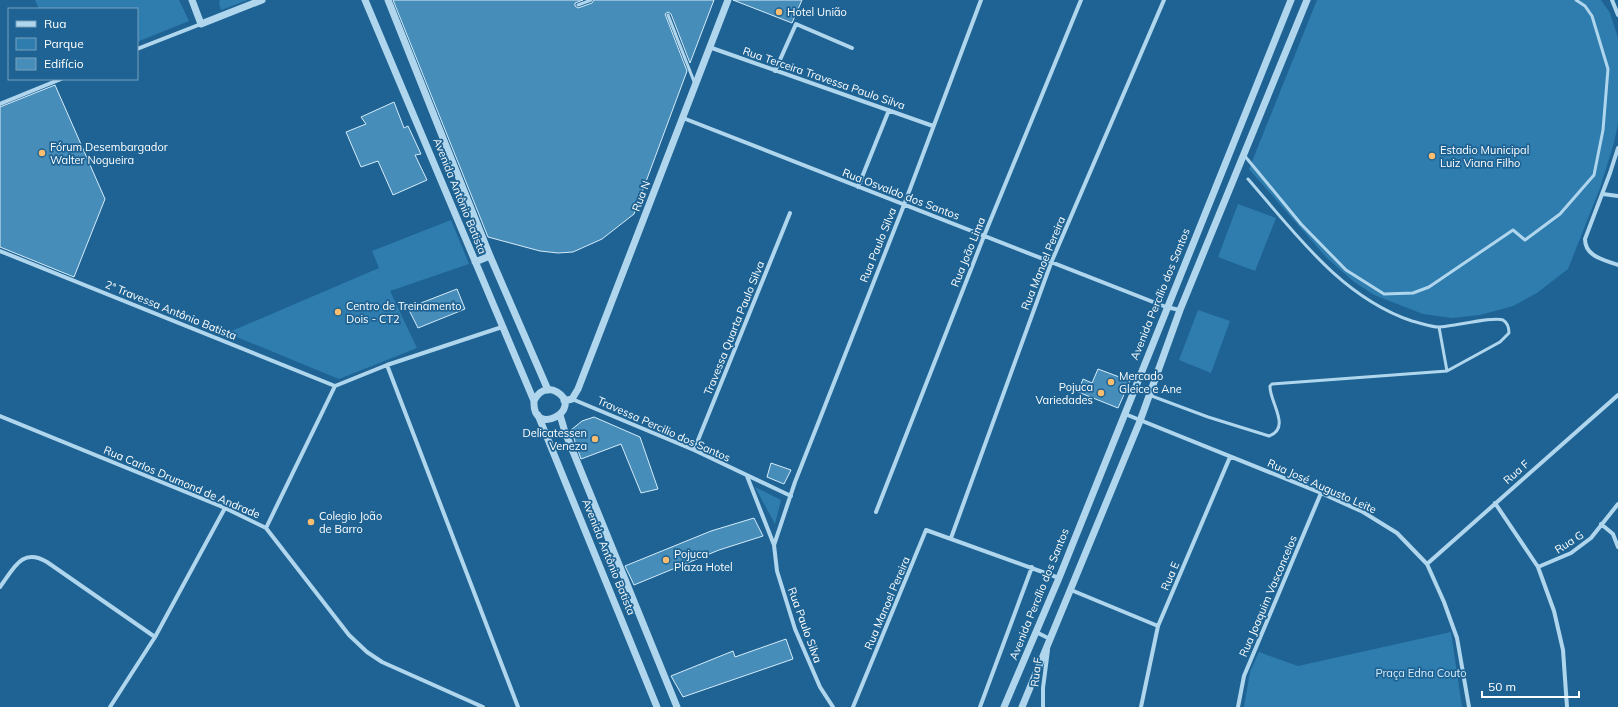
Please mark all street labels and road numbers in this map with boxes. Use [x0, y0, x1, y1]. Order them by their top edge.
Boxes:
street label: Rua Terceira Travessa Paulo Silva [741, 44, 907, 112]
street label: Avenida Antônio Batista [430, 136, 490, 256]
street label: Rua Osvaldo dos Santos [840, 165, 962, 223]
street label: Rua N [629, 179, 653, 213]
street label: Rua Paulo Silva [857, 206, 899, 284]
street label: Rua Manoel Pereira [1018, 214, 1068, 312]
street label: Rua João Lima [948, 215, 988, 289]
street label: Avenida Percílio dos Santos [1127, 226, 1193, 362]
street label: Travessa Quarta Paulo Silva [701, 259, 767, 397]
street label: 2ª Travessa Antônio Batista [103, 277, 239, 343]
street label: Travessa Percilio dos Santos [595, 393, 733, 465]
street label: Rua Carlos Drumond de Andrade [102, 443, 262, 521]
street label: Rua José Augusto Leite [1265, 456, 1379, 516]
street label: Rua F [1500, 457, 1532, 487]
street label: Avenida Antônio Batista [579, 497, 639, 617]
street label: Avenida Percílio dos Santos [1006, 526, 1072, 662]
street label: Rua G [1552, 528, 1586, 556]
street label: Rua Joaquim Vasconcelos [1236, 533, 1300, 659]
street label: Rua Manoel Pereira [861, 554, 913, 652]
street label: Rua E [1158, 560, 1182, 592]
street label: Rua Paulo Silva [785, 585, 825, 665]
street label: Rua F [1027, 656, 1045, 688]

